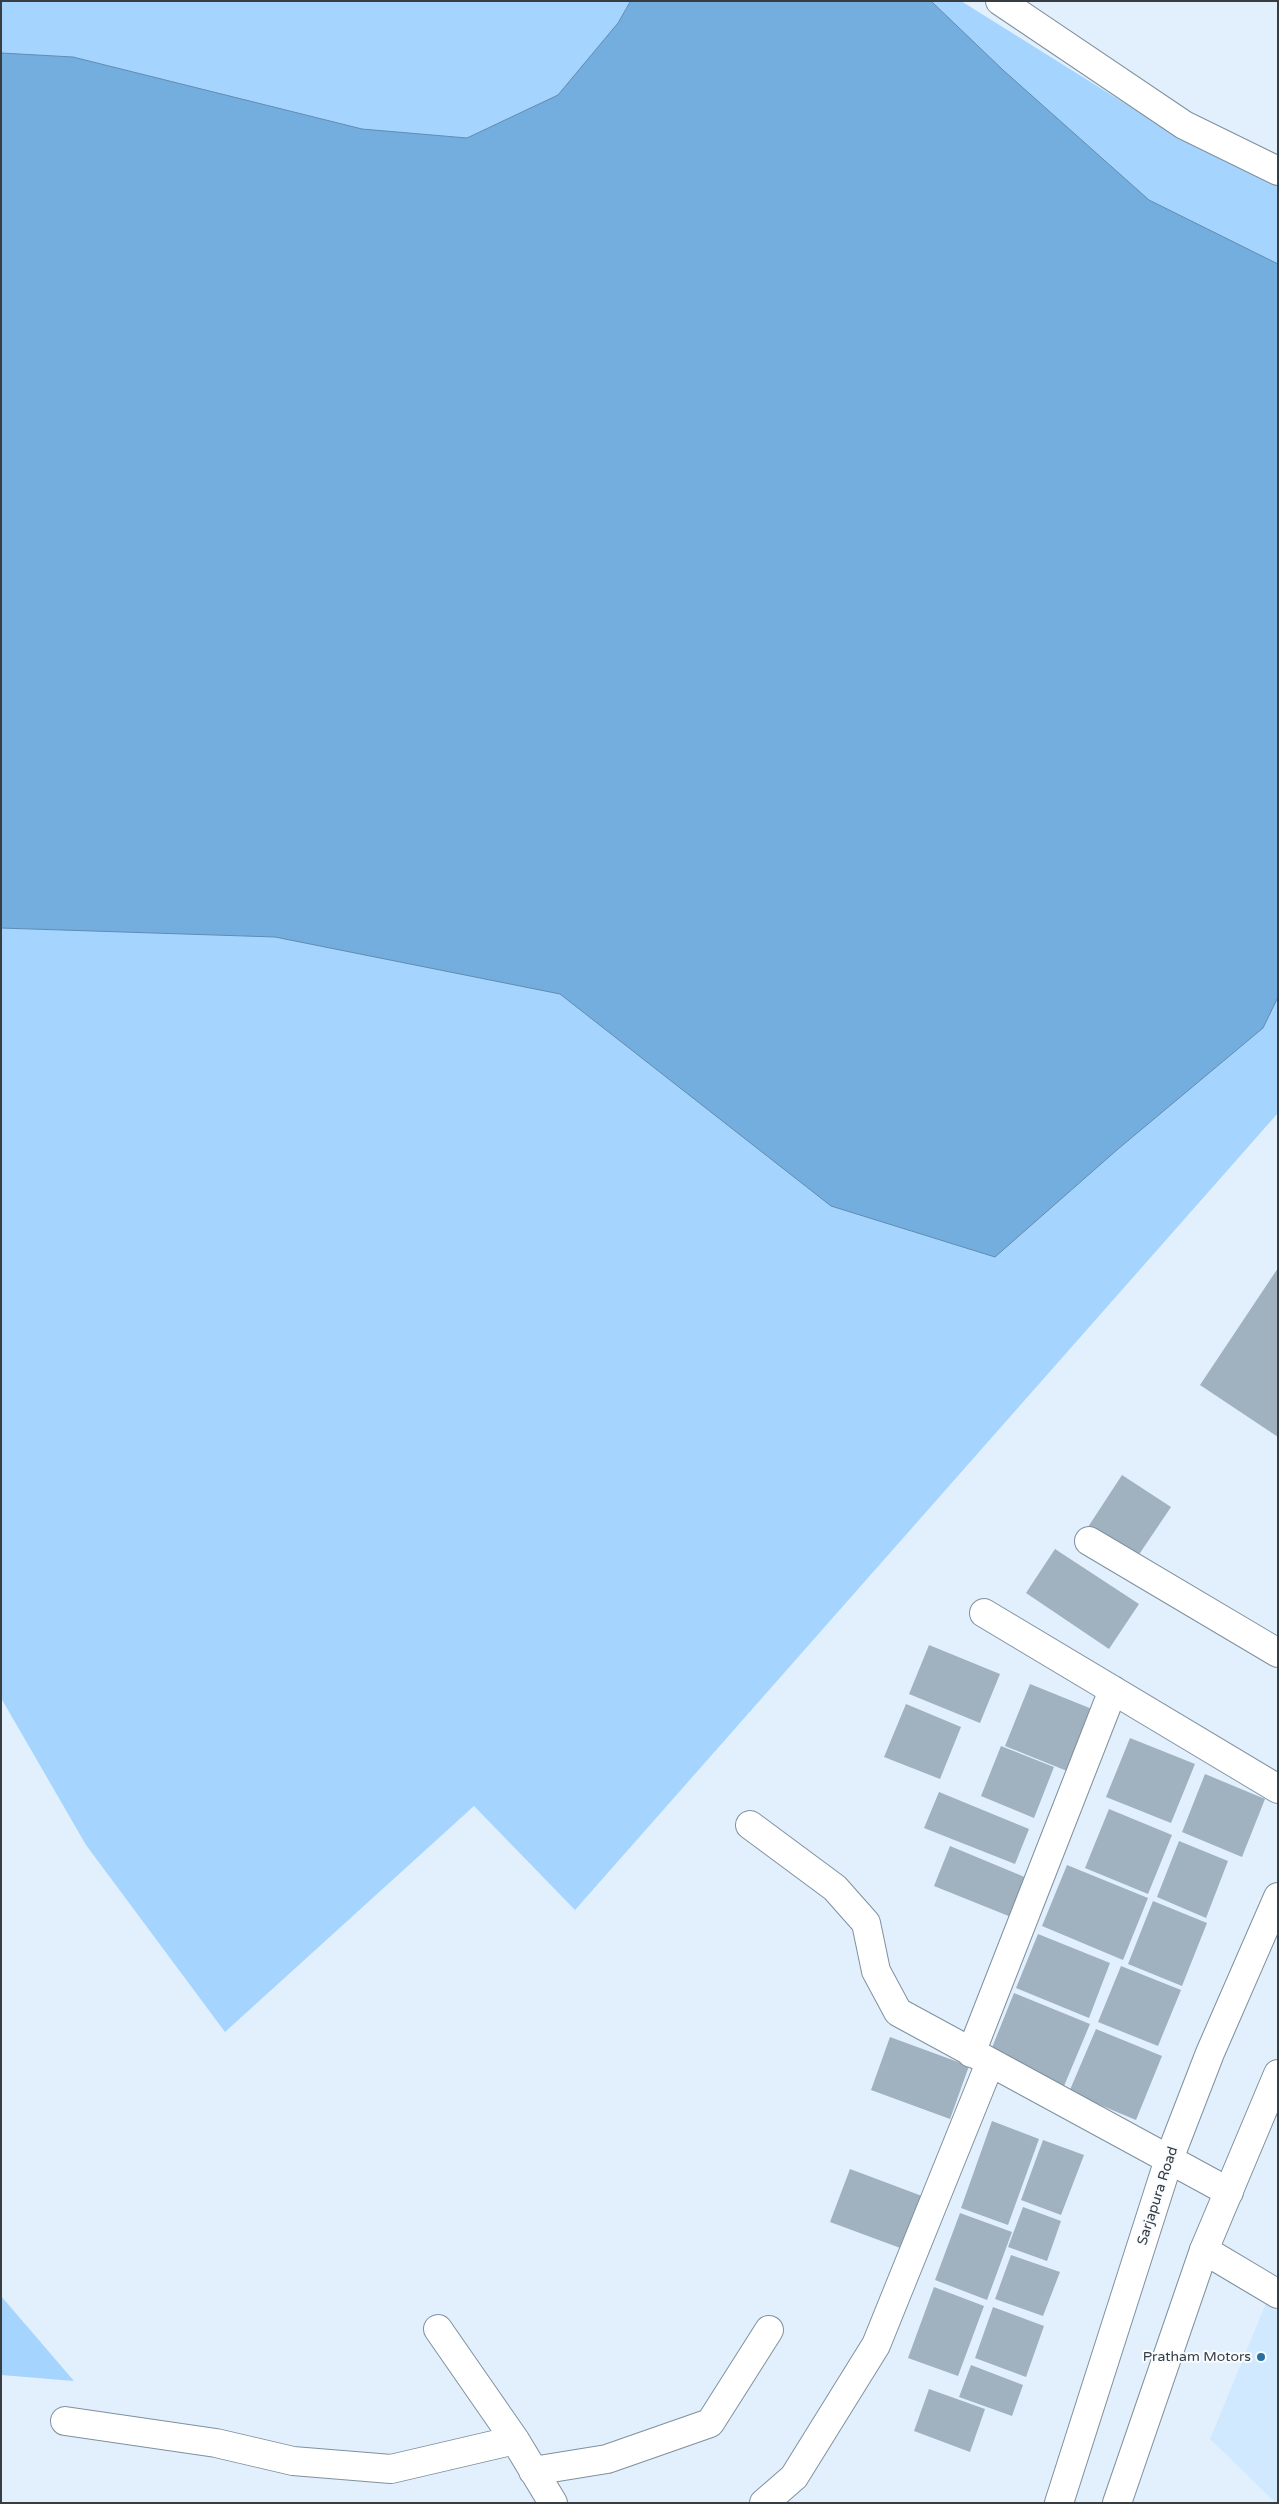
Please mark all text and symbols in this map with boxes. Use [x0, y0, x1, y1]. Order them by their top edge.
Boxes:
street label: Sarjapura Road [1134, 2145, 1182, 2247]
place label: Pratham Motors [1143, 2349, 1251, 2365]
marker: Pratham Motors [1255, 2351, 1267, 2363]

